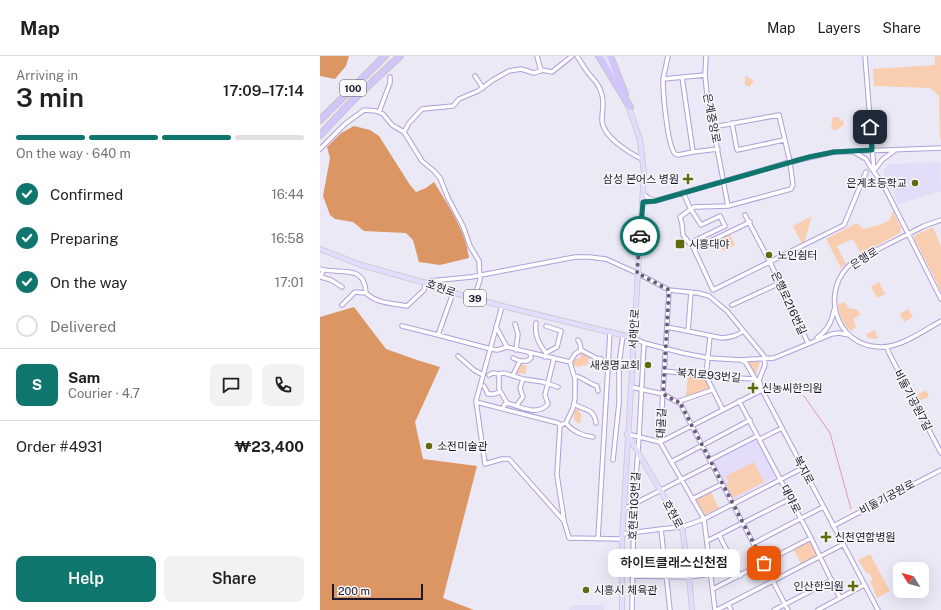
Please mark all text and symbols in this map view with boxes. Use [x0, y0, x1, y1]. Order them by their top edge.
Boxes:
text: Map [20, 17, 60, 39]
text: Map [767, 20, 795, 36]
text: Layers [817, 20, 861, 36]
text: Share [883, 20, 921, 36]
text: Arriving in [16, 68, 78, 83]
road number: 100 [340, 80, 366, 96]
text: 3 min [16, 82, 84, 113]
text: 17:09–17:14 [223, 82, 304, 99]
street label: 은계중앙로 [701, 92, 723, 144]
pin [853, 110, 887, 144]
icon: home [859, 116, 881, 138]
text: On the way · 640 m [16, 146, 131, 161]
place label: 삼성 본어스 병원 [603, 173, 679, 185]
marker: 삼성 본어스 병원 [682, 173, 694, 185]
place label: 은계초등학교 [846, 177, 907, 189]
marker: 은계초등학교 [910, 178, 920, 188]
icon: check [16, 183, 38, 205]
text: Confirmed [50, 186, 123, 203]
text: 16:44 [271, 187, 304, 202]
courier [620, 216, 660, 256]
icon: car [629, 225, 651, 247]
icon: check [16, 227, 38, 249]
text: Preparing [50, 230, 119, 247]
text: 16:58 [271, 231, 304, 246]
marker: 시흥대야 [674, 238, 686, 250]
place label: 시흥대야 [689, 238, 729, 250]
street label: 은행로 [848, 245, 880, 271]
place label: 노인쉼터 [777, 249, 817, 261]
marker: 노인쉼터 [764, 250, 774, 260]
street label: 은행로216번길 [769, 269, 809, 337]
icon: check [16, 271, 38, 293]
text: On the way [50, 274, 127, 291]
text: 17:01 [275, 275, 304, 290]
street label: 호현로 [425, 277, 457, 299]
road number: 39 [464, 290, 486, 306]
street label: 서해안로 [627, 308, 641, 350]
text: Delivered [50, 318, 116, 335]
place label: 새생명교회 [589, 359, 640, 371]
marker: 새생명교회 [643, 360, 653, 370]
button: chat [210, 364, 252, 406]
button: phone [262, 364, 304, 406]
street label: 복지로93번길 [676, 366, 742, 384]
street label: 비둘기공원7길 [892, 367, 934, 433]
text: Sam [68, 369, 100, 386]
text: S [32, 376, 42, 393]
marker: 신농씨한의원 [747, 382, 759, 394]
place label: 신농씨한의원 [762, 382, 823, 394]
text: Courier · 4.7 [68, 386, 140, 401]
street label: 대골길 [654, 408, 668, 438]
text: Order #4931 [16, 438, 103, 455]
text: ₩23,400 [234, 438, 304, 455]
place label: 소전미술관 [437, 440, 488, 452]
marker: 소전미술관 [424, 441, 434, 451]
street label: 복지로 [792, 454, 816, 486]
street label: 호현로103번길 [626, 471, 642, 541]
street label: 비둘기공원로 [857, 477, 917, 517]
street label: 대야로 [779, 483, 803, 515]
street label: 호현로 [661, 498, 685, 530]
marker: 신천연합병원 [820, 531, 832, 543]
place label: 신천연합병원 [835, 531, 896, 543]
pin [747, 546, 781, 580]
callout: 하이트클래스신천점 [608, 549, 740, 577]
icon: bag [753, 552, 775, 574]
text: 하이트클래스신천점 [620, 555, 728, 570]
button: Help [16, 556, 156, 602]
button: Share [164, 556, 304, 602]
north arrow [893, 562, 929, 598]
map controls [893, 562, 929, 598]
place label: 인산한의원 [793, 580, 844, 592]
marker: 인산한의원 [847, 580, 859, 592]
scale bar [332, 582, 423, 601]
place label: 시흥시 체육관 [594, 584, 657, 596]
text: 200 m [338, 585, 370, 597]
marker: 시흥시 체육관 [581, 585, 591, 595]

